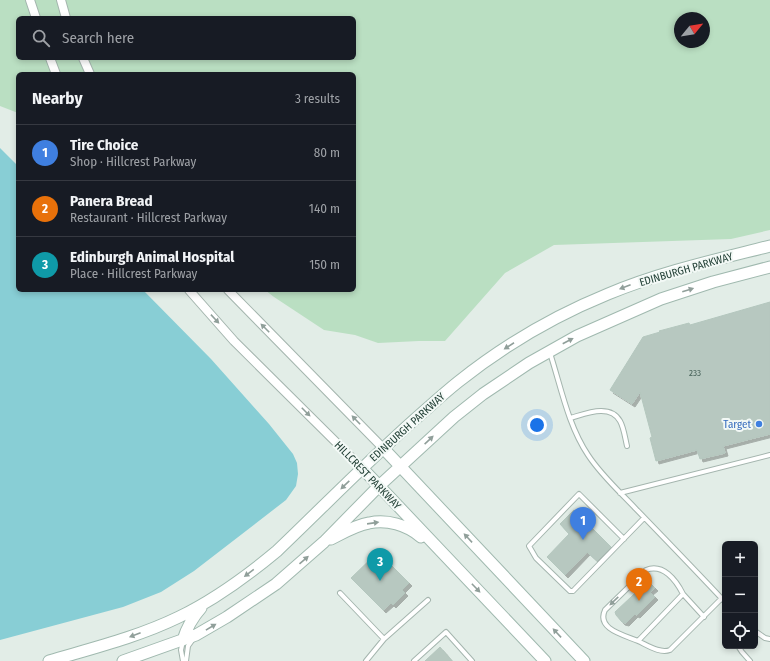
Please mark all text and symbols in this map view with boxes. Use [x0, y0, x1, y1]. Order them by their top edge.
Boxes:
north arrow [674, 12, 710, 48]
search box [16, 16, 356, 60]
icon: search [30, 27, 52, 49]
text: Search here [62, 29, 134, 47]
text: Nearby [32, 88, 83, 109]
text: 3 results [295, 91, 340, 106]
text: Tire Choice [70, 136, 138, 154]
text: 1 [42, 145, 48, 160]
text: 80 m [314, 145, 340, 160]
text: Shop · Hillcrest Parkway [70, 154, 196, 169]
text: Panera Bread [70, 192, 153, 210]
text: 2 [42, 201, 48, 216]
text: 140 m [309, 201, 340, 216]
text: Restaurant · Hillcrest Parkway [70, 210, 227, 225]
text: Edinburgh Animal Hospital [70, 248, 234, 266]
street label: EDINBURGH PARKWAY [638, 250, 735, 289]
text: 3 [42, 257, 48, 272]
text: 150 m [309, 257, 340, 272]
text: Place · Hillcrest Parkway [70, 266, 197, 281]
one-way arrow [618, 285, 630, 291]
one-way arrow [682, 287, 694, 293]
one-way arrow [210, 314, 219, 324]
one-way arrow [260, 323, 270, 333]
one-way arrow [562, 337, 574, 344]
one-way arrow [504, 342, 514, 350]
house number: 233 [689, 368, 701, 378]
street label: EDINBURGH PARKWAY [367, 390, 448, 465]
one-way arrow [301, 407, 311, 417]
one-way arrow [351, 415, 361, 425]
your location [527, 415, 547, 435]
place label: Target [723, 418, 751, 431]
marker: Target [754, 419, 764, 429]
one-way arrow [424, 435, 434, 445]
street label: HILLCREST PARKWAY [332, 438, 404, 513]
one-way arrow [340, 480, 350, 490]
pin: 1 [570, 507, 596, 540]
one-way arrow [366, 520, 379, 526]
one-way arrow [463, 533, 473, 543]
map controls [722, 541, 758, 649]
button: + [722, 541, 758, 577]
pin: 3 [367, 548, 393, 581]
one-way arrow [298, 556, 309, 565]
pin: 2 [626, 568, 652, 601]
one-way arrow [244, 569, 255, 577]
button: − [722, 577, 758, 613]
one-way arrow [471, 583, 481, 593]
one-way arrow [609, 597, 619, 606]
button: locate [722, 613, 758, 649]
one-way arrow [205, 623, 217, 630]
one-way arrow [552, 628, 562, 638]
one-way arrow [129, 632, 141, 638]

